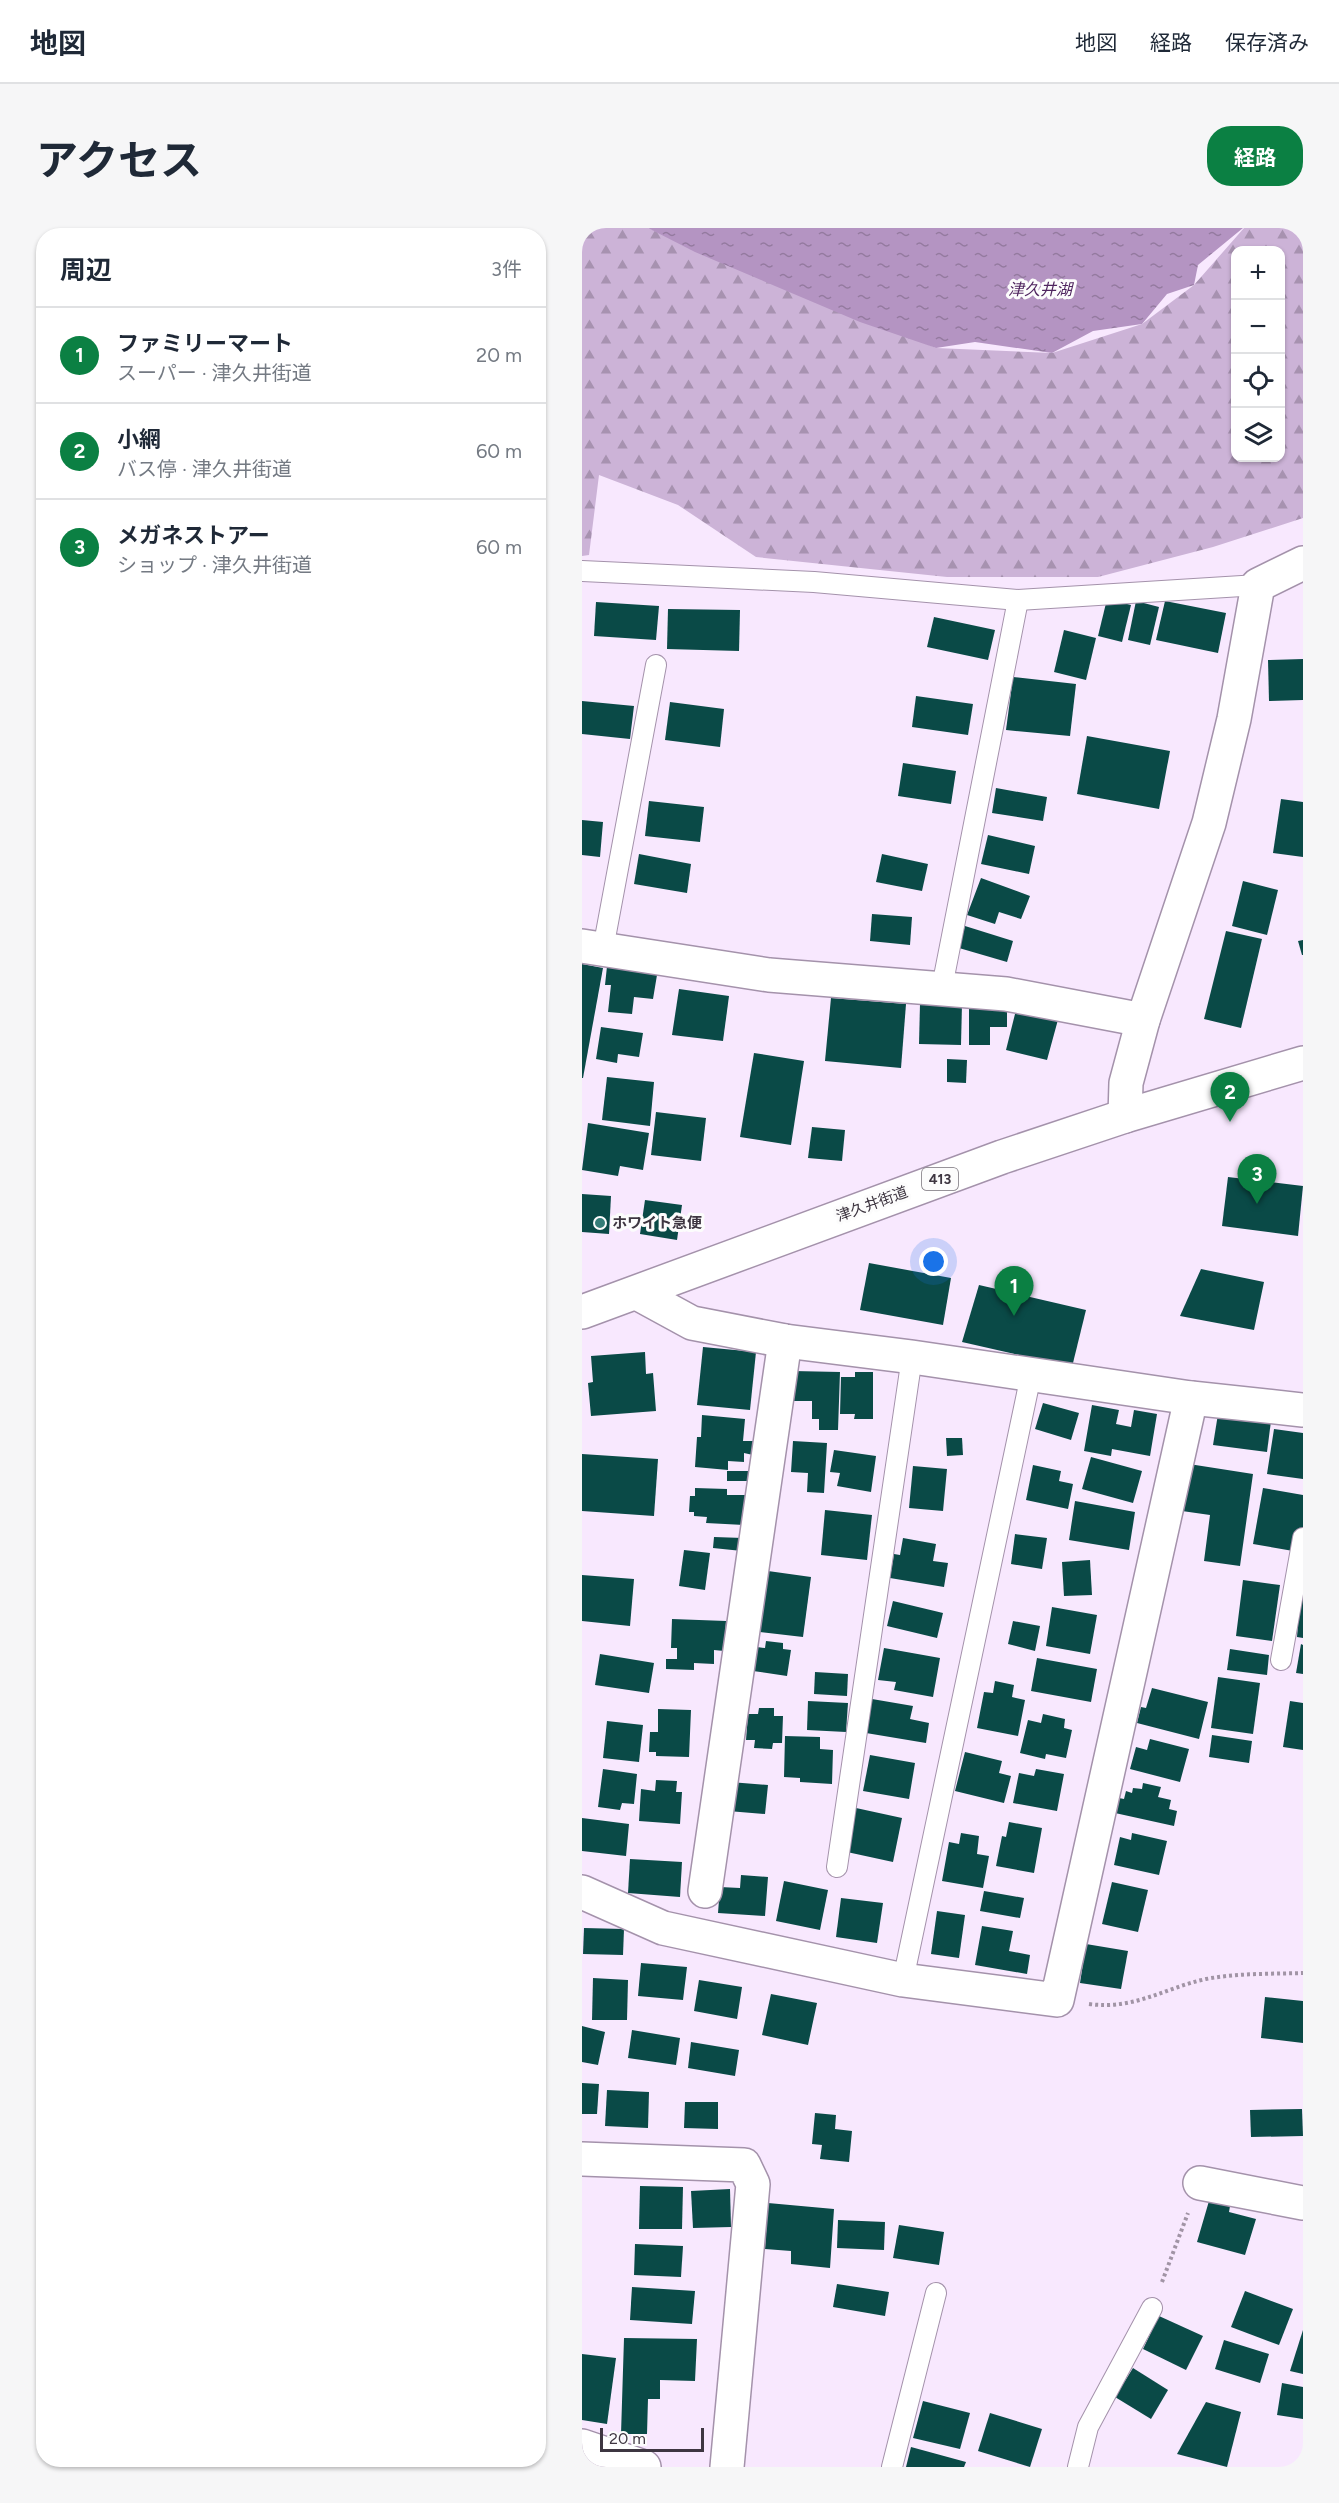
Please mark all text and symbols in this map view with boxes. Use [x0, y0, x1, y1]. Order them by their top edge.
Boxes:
text: 地図 [30, 26, 86, 60]
text: 地図 [1075, 30, 1117, 55]
text: 経路 [1150, 30, 1192, 55]
text: 保存済み [1225, 30, 1309, 55]
button: 経路 [1207, 126, 1303, 186]
text: アクセス [36, 135, 202, 186]
map controls [1231, 246, 1285, 462]
button: + [1231, 246, 1285, 300]
text: 周辺 [60, 254, 112, 286]
text: 3件 [491, 257, 522, 281]
water label: 津久井湖 [1008, 280, 1075, 299]
button: − [1231, 300, 1285, 354]
text: ファミリーマート [117, 330, 293, 357]
text: 1 [75, 343, 84, 367]
text: 20 m [476, 343, 522, 367]
button: locate [1231, 354, 1285, 408]
text: スーパー · 津久井街道 [117, 361, 312, 385]
button: layers [1231, 408, 1285, 462]
text: 小網 [117, 426, 161, 453]
text: 2 [74, 439, 85, 463]
text: 60 m [476, 439, 522, 463]
text: バス停 · 津久井街道 [117, 457, 292, 481]
text: メガネストアー [117, 522, 270, 549]
text: 3 [74, 535, 85, 559]
text: 60 m [476, 535, 522, 559]
text: ショップ · 津久井街道 [117, 553, 312, 577]
pin: 2 [1210, 1072, 1250, 1122]
pin: 3 [1238, 1154, 1276, 1204]
road number: 413 [922, 1168, 958, 1190]
street label: 津久井街道 [834, 1183, 910, 1225]
place label: ホワイト急便 [612, 1214, 702, 1232]
marker: ホワイト急便 [593, 1216, 607, 1230]
your location [919, 1247, 948, 1276]
pin: 1 [994, 1266, 1034, 1316]
scale bar [600, 2425, 704, 2452]
text: 20 m [609, 2429, 646, 2448]

